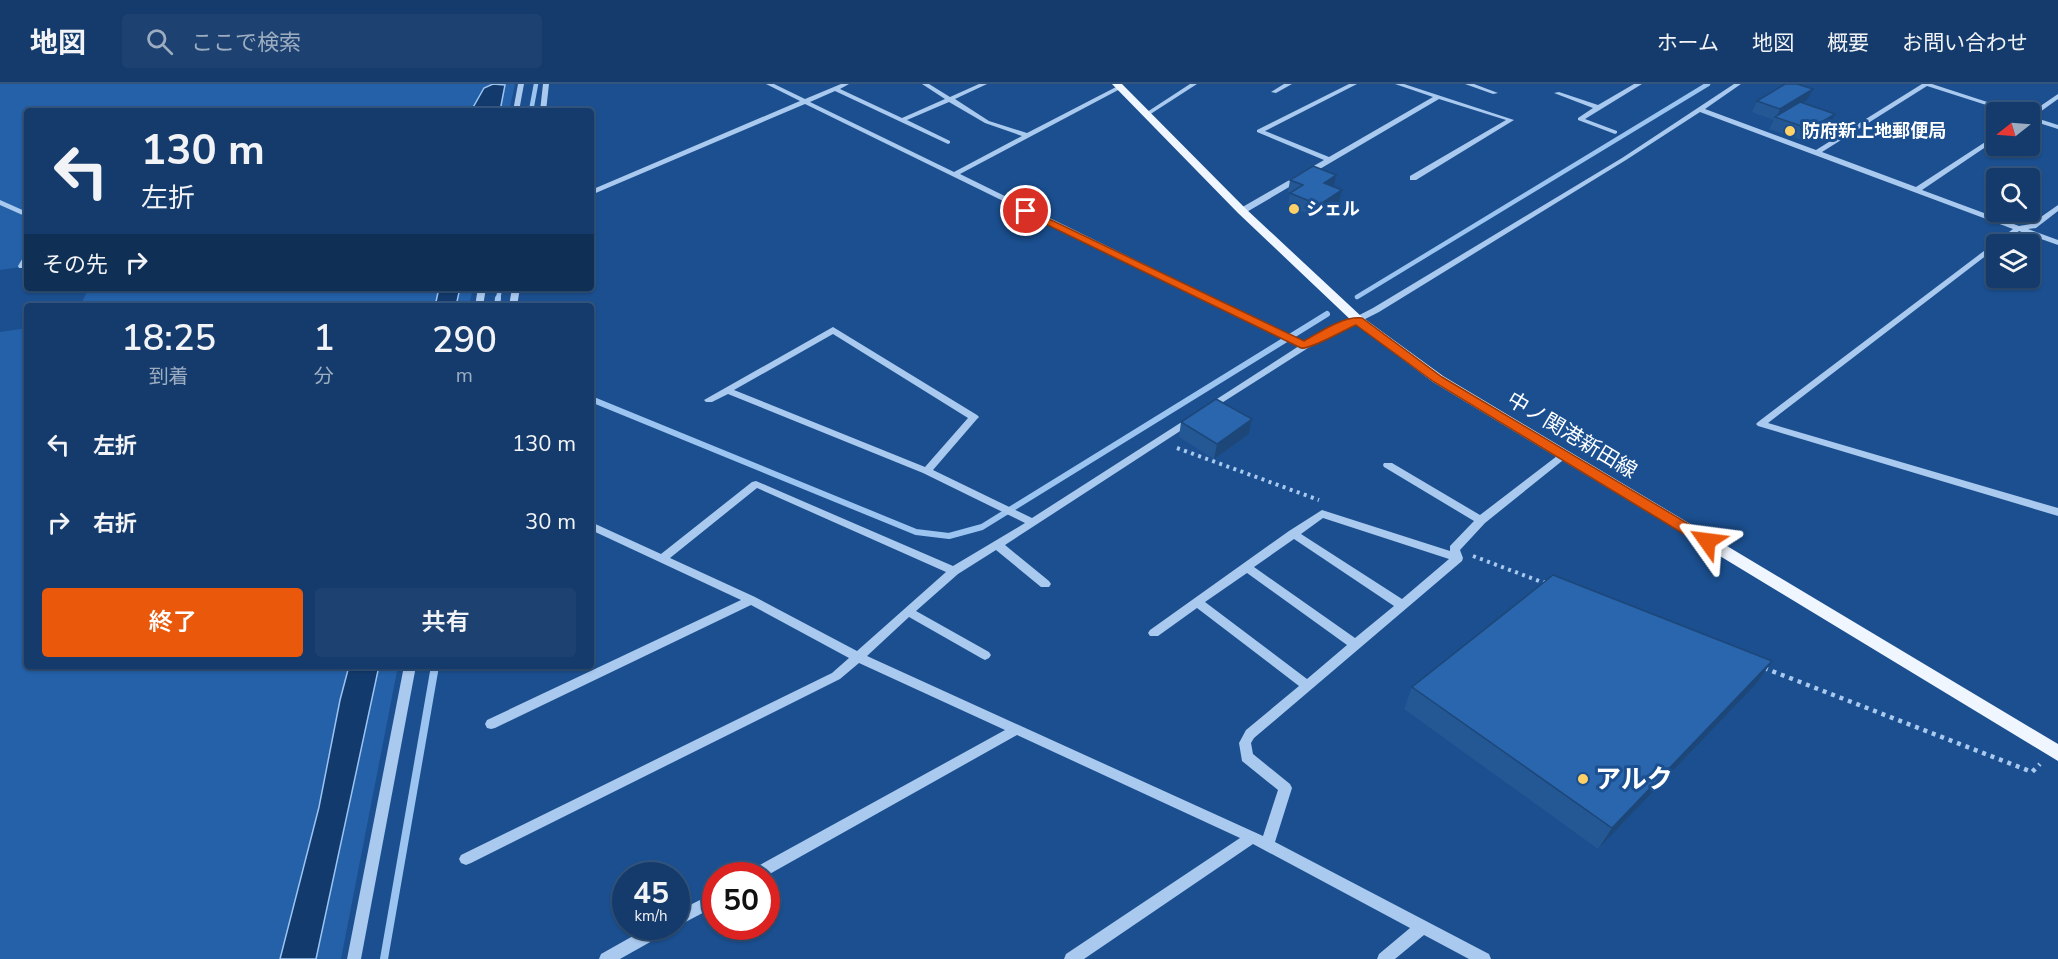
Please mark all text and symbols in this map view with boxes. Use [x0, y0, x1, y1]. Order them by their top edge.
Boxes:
search box [122, 14, 542, 68]
text: 地図 [30, 24, 86, 62]
icon: search [143, 25, 176, 58]
text: ここで検索 [191, 28, 301, 58]
text: ホーム [1657, 29, 1719, 57]
text: 地図 [1752, 29, 1794, 57]
text: 概要 [1827, 29, 1869, 57]
text: お問い合わせ [1902, 29, 2028, 57]
north arrow [1986, 102, 2040, 156]
map controls [1986, 102, 2040, 288]
place label: 防府新上地郵便局 [1802, 119, 1946, 143]
text: 130 m [141, 122, 265, 179]
marker: 防府新上地郵便局 [1783, 124, 1797, 138]
icon: left [42, 132, 120, 210]
button: search [1986, 168, 2040, 222]
text: 左折 [141, 180, 195, 217]
pin [1000, 185, 1051, 236]
icon: arrive [1009, 194, 1042, 227]
place label: シェル [1306, 197, 1360, 221]
marker: シェル [1287, 202, 1301, 216]
button: layers [1986, 234, 2040, 288]
icon: right [120, 246, 153, 279]
text: その先 [42, 250, 108, 280]
text: 18:25 [121, 314, 216, 363]
text: 1 [313, 314, 335, 363]
text: 290 [432, 316, 497, 365]
text: m [456, 362, 473, 389]
text: 到着 [149, 363, 189, 390]
text: 分 [314, 363, 334, 390]
street label: 中ノ関港新田線 [1502, 385, 1642, 485]
icon: left [42, 428, 75, 461]
text: 130 m [512, 429, 576, 459]
text: 左折 [93, 431, 137, 461]
icon: right [42, 506, 75, 539]
text: 30 m [525, 507, 576, 537]
text: 右折 [93, 509, 137, 539]
position arrow [1675, 509, 1739, 573]
button: 終了 [42, 588, 303, 657]
button: 共有 [315, 588, 576, 657]
place label: アルク [1595, 762, 1673, 797]
marker: アルク [1576, 772, 1590, 786]
speed limit sign: 50 [702, 862, 780, 940]
text: 45 [633, 873, 669, 914]
text: km/h [634, 906, 668, 926]

